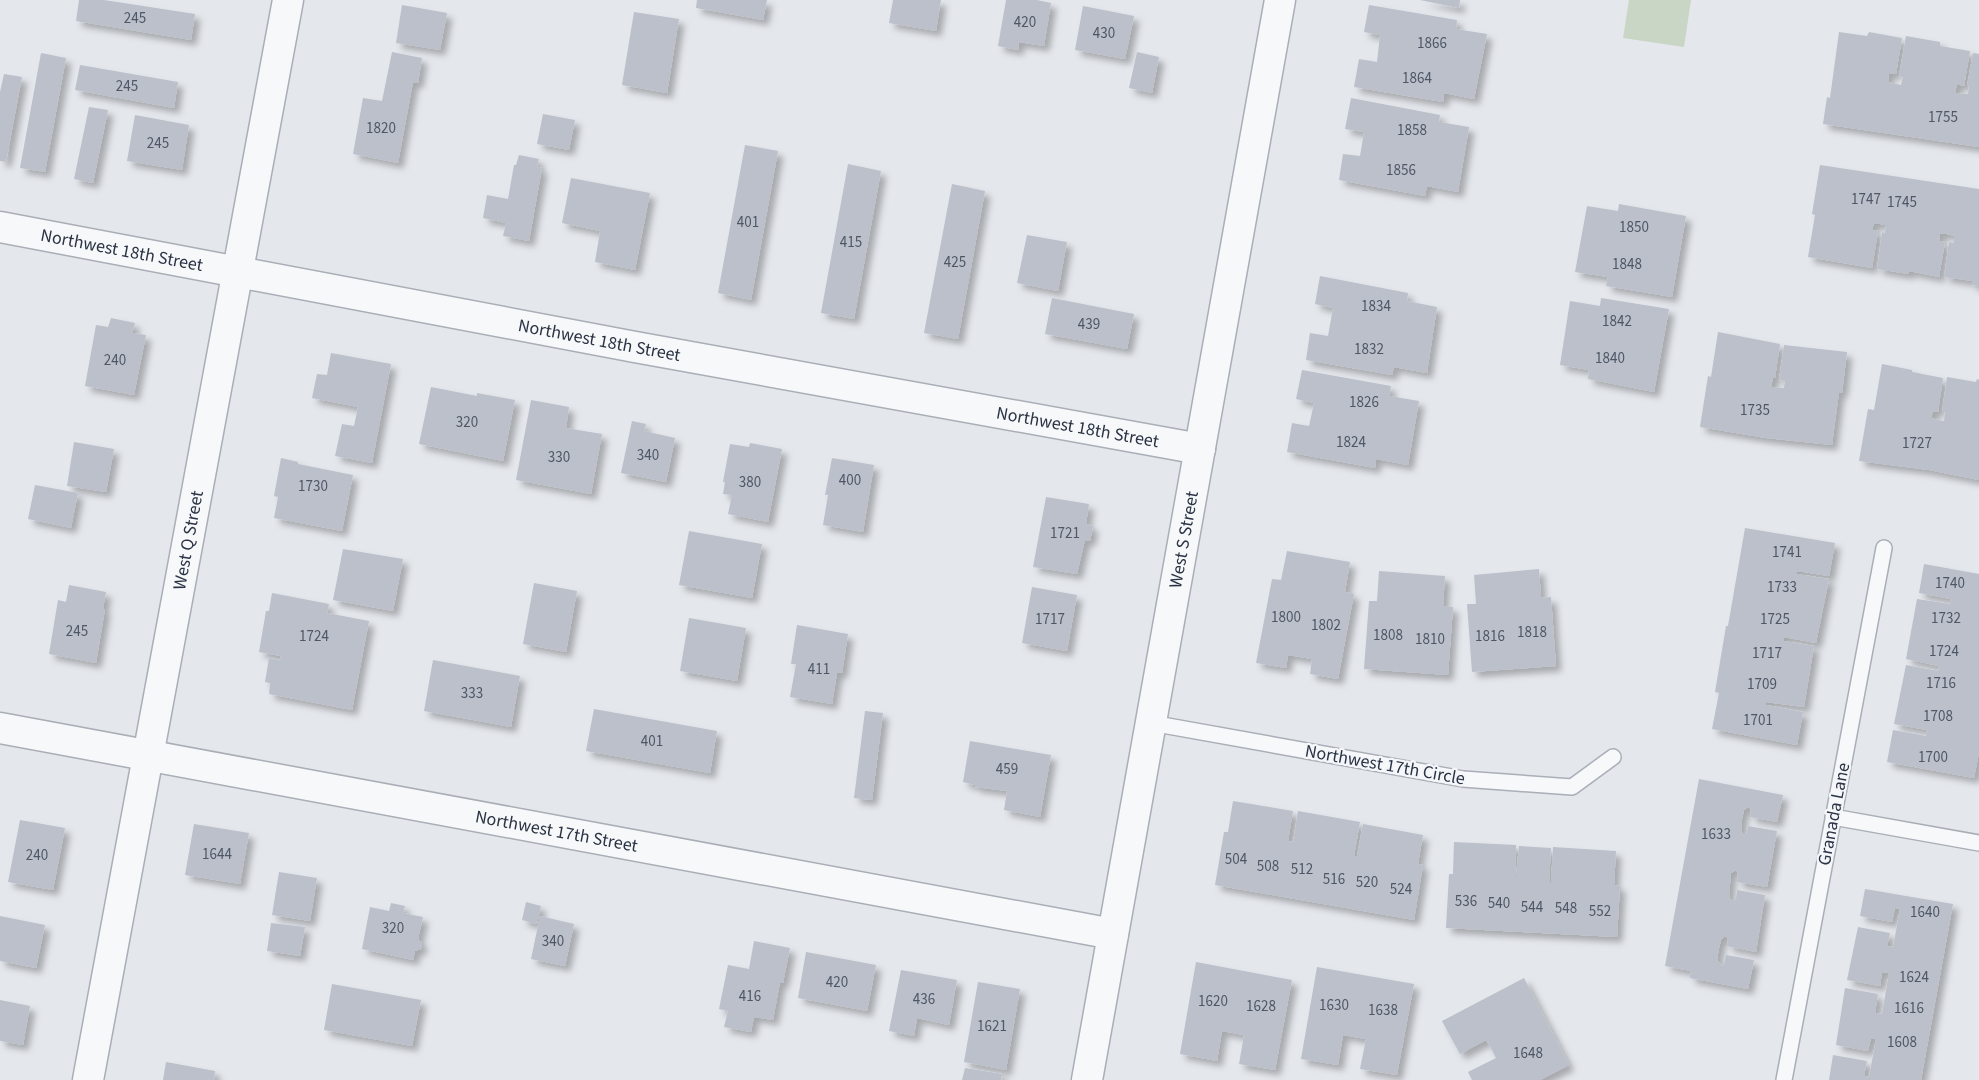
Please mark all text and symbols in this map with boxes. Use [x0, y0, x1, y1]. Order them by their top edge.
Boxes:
house number: 245 [124, 8, 146, 29]
house number: 420 [1014, 12, 1036, 33]
house number: 430 [1093, 23, 1115, 44]
house number: 1866 [1417, 33, 1447, 54]
house number: 1864 [1402, 68, 1432, 89]
house number: 245 [116, 76, 138, 97]
house number: 1755 [1928, 107, 1958, 128]
house number: 1820 [366, 118, 396, 139]
house number: 1858 [1397, 120, 1427, 141]
house number: 245 [147, 133, 169, 154]
house number: 1856 [1386, 160, 1416, 181]
house number: 1747 [1851, 189, 1881, 210]
house number: 1745 [1887, 192, 1917, 213]
house number: 401 [737, 212, 759, 233]
house number: 1850 [1619, 217, 1649, 238]
street label: Northwest 18th Street [39, 222, 205, 278]
house number: 415 [840, 232, 862, 253]
house number: 425 [944, 252, 966, 273]
house number: 1848 [1612, 254, 1642, 275]
house number: 1834 [1361, 296, 1391, 317]
house number: 1842 [1602, 311, 1632, 332]
street label: Northwest 18th Street [516, 313, 683, 368]
house number: 439 [1078, 314, 1100, 335]
house number: 1832 [1354, 339, 1384, 360]
house number: 1840 [1595, 348, 1625, 369]
house number: 240 [104, 350, 126, 371]
house number: 1826 [1349, 392, 1379, 413]
street label: Northwest 18th Street [994, 400, 1161, 454]
house number: 1735 [1740, 400, 1770, 421]
house number: 320 [456, 412, 478, 433]
house number: 1824 [1336, 432, 1366, 453]
house number: 1727 [1902, 433, 1932, 454]
house number: 340 [637, 445, 659, 466]
house number: 330 [548, 447, 570, 468]
house number: 400 [839, 470, 861, 491]
house number: 380 [739, 472, 761, 493]
house number: 1730 [298, 476, 328, 497]
street label: West Q Street [167, 488, 209, 592]
street label: West S Street [1163, 489, 1205, 590]
house number: 1721 [1050, 523, 1080, 544]
house number: 1741 [1772, 542, 1802, 563]
house number: 1740 [1935, 573, 1965, 594]
house number: 1733 [1767, 577, 1797, 598]
house number: 1800 [1271, 607, 1301, 628]
house number: 1732 [1931, 608, 1961, 629]
house number: 1717 [1035, 609, 1065, 630]
house number: 1725 [1760, 609, 1790, 630]
house number: 1802 [1311, 615, 1341, 636]
house number: 245 [66, 621, 88, 642]
house number: 1818 [1517, 622, 1547, 643]
house number: 1808 [1373, 625, 1403, 646]
house number: 1724 [299, 626, 329, 647]
house number: 1816 [1475, 626, 1505, 647]
house number: 1810 [1415, 629, 1445, 650]
house number: 1724 [1929, 641, 1959, 662]
house number: 1717 [1752, 643, 1782, 664]
house number: 411 [808, 659, 830, 680]
house number: 1716 [1926, 673, 1956, 694]
house number: 1709 [1747, 674, 1777, 695]
house number: 333 [461, 683, 483, 704]
house number: 1708 [1923, 706, 1953, 727]
house number: 1701 [1743, 710, 1773, 731]
house number: 401 [641, 731, 663, 752]
street label: Northwest 17th Circle [1303, 739, 1467, 791]
house number: 1700 [1918, 747, 1948, 768]
house number: 459 [996, 759, 1018, 780]
street label: Granada Lane [1812, 760, 1856, 868]
street label: Northwest 17th Street [473, 804, 640, 858]
house number: 1633 [1701, 824, 1731, 845]
house number: 1644 [202, 844, 232, 865]
house number: 240 [26, 845, 48, 866]
house number: 504 [1225, 849, 1248, 870]
house number: 508 [1257, 856, 1279, 877]
house number: 512 [1291, 859, 1313, 880]
house number: 516 [1323, 869, 1345, 890]
house number: 520 [1356, 872, 1378, 893]
house number: 524 [1390, 879, 1413, 900]
house number: 536 [1455, 891, 1477, 912]
house number: 540 [1488, 893, 1510, 914]
house number: 544 [1521, 897, 1544, 918]
house number: 548 [1555, 898, 1577, 919]
house number: 552 [1589, 901, 1611, 922]
house number: 1640 [1910, 902, 1940, 923]
house number: 320 [382, 918, 404, 939]
house number: 340 [542, 931, 564, 952]
house number: 1624 [1899, 967, 1929, 988]
house number: 420 [826, 972, 848, 993]
house number: 416 [739, 986, 761, 1007]
house number: 436 [913, 989, 935, 1010]
house number: 1620 [1198, 991, 1228, 1012]
house number: 1630 [1319, 995, 1349, 1016]
house number: 1628 [1246, 996, 1276, 1017]
house number: 1616 [1894, 998, 1924, 1019]
house number: 1638 [1368, 1000, 1398, 1021]
house number: 1621 [977, 1016, 1007, 1037]
house number: 1608 [1887, 1032, 1917, 1053]
house number: 1648 [1513, 1043, 1543, 1064]

